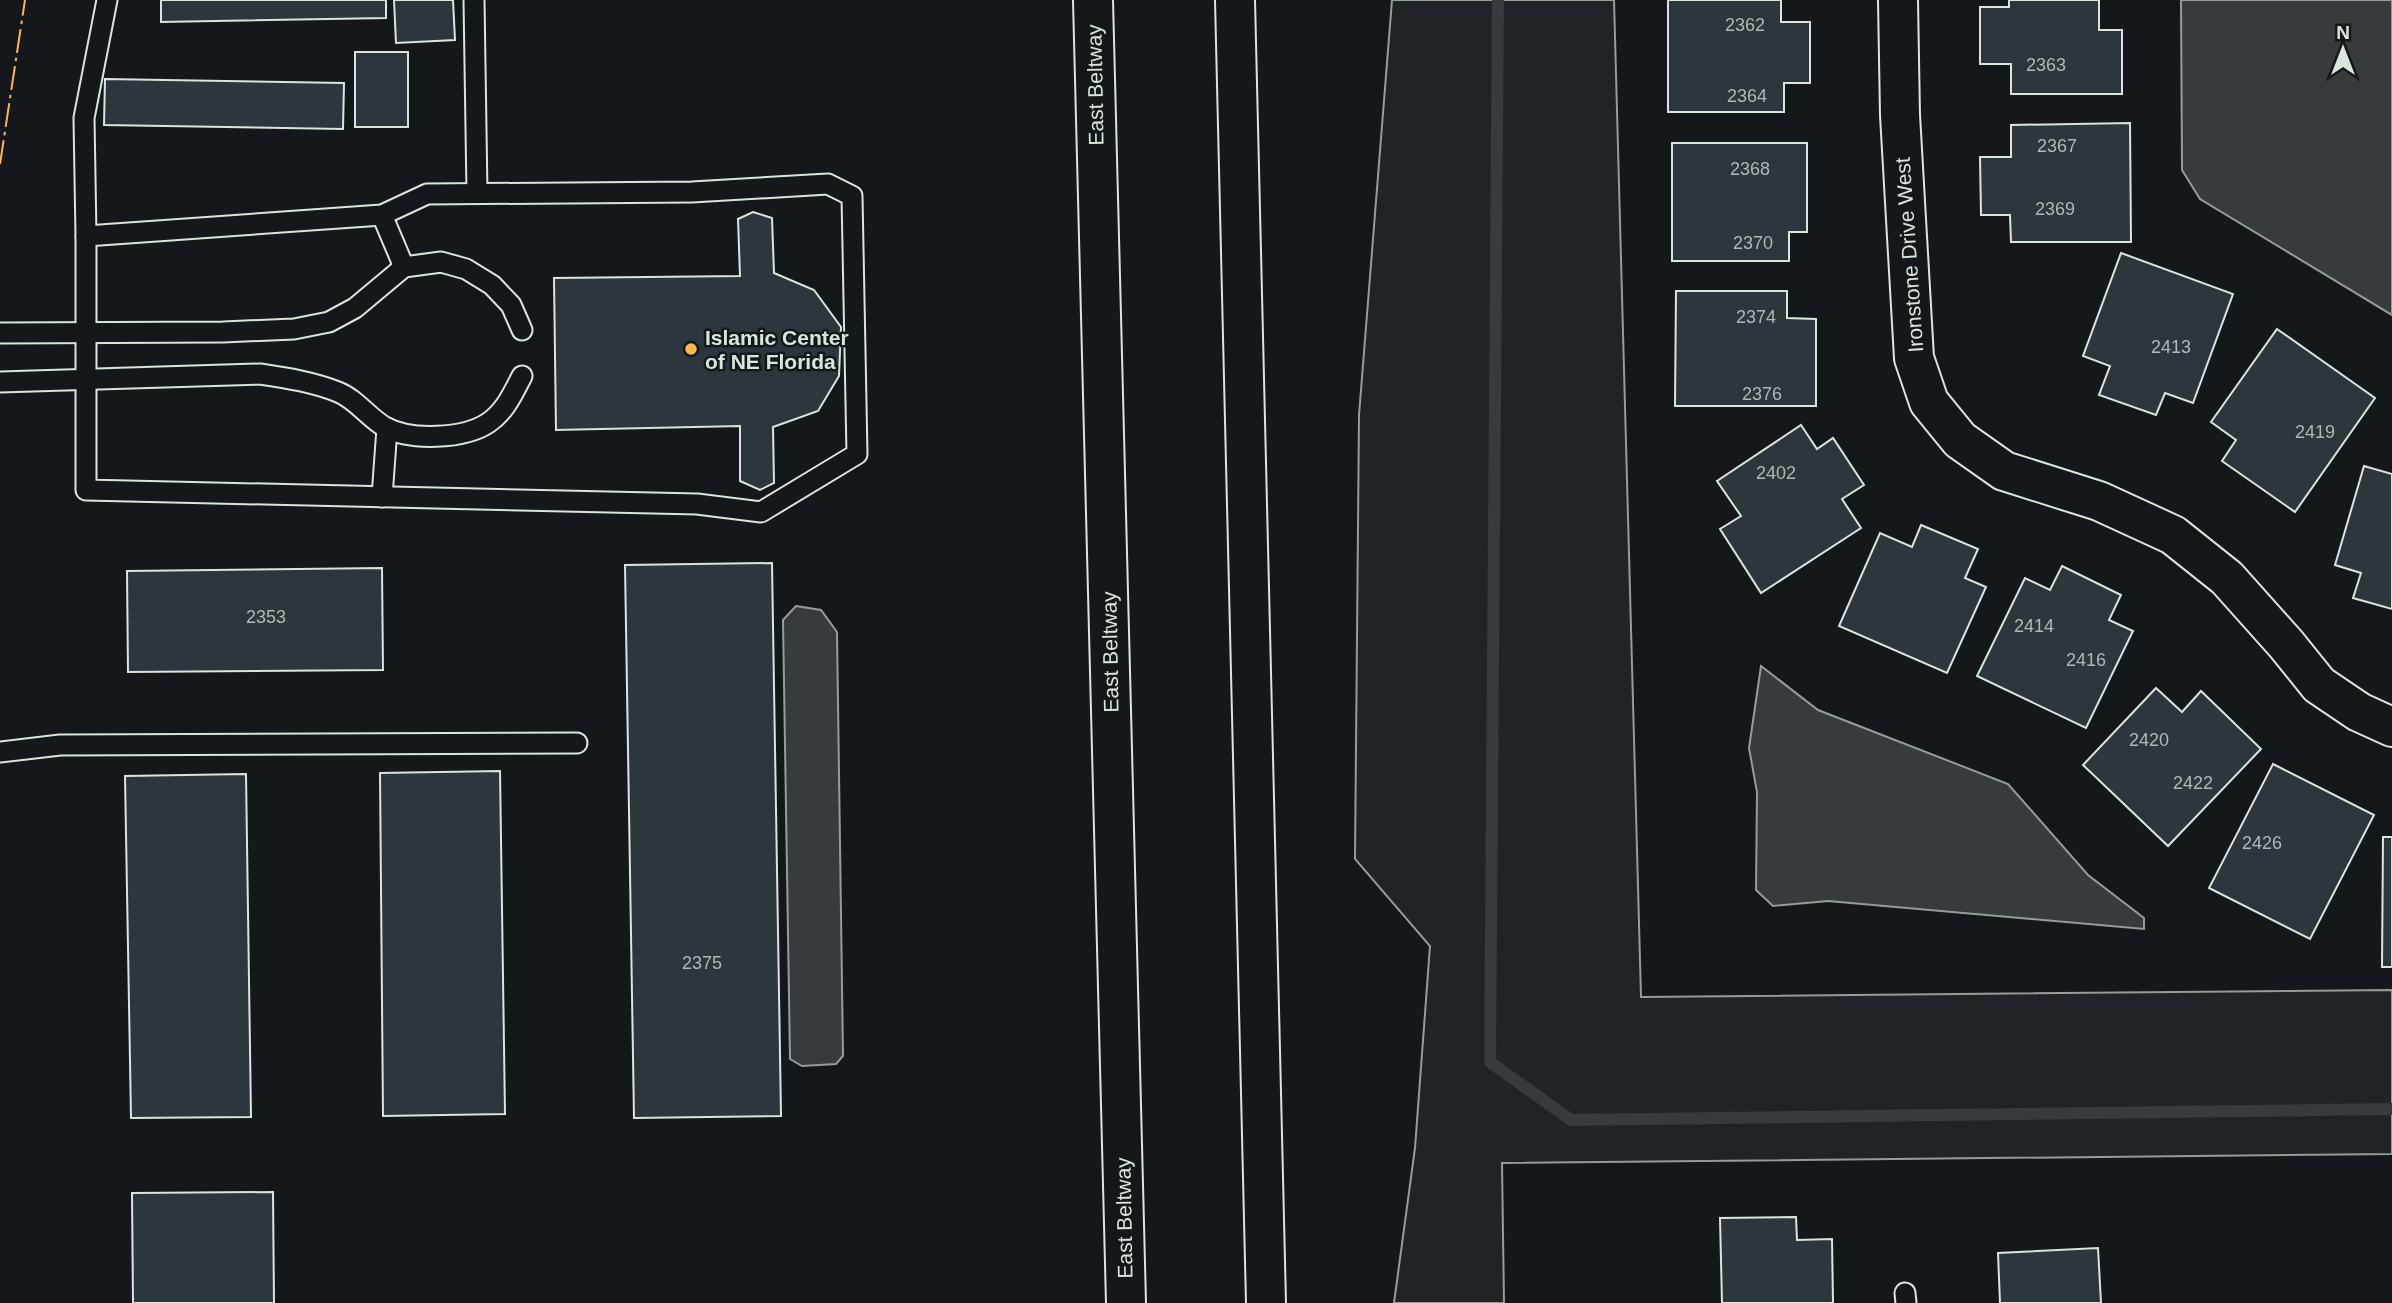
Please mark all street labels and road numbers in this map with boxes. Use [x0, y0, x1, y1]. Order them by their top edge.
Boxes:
street label: East Beltway [1082, 24, 1108, 146]
street label: Ironstone Drive West [1891, 156, 1927, 353]
street label: East Beltway [1097, 591, 1123, 713]
street label: East Beltway [1111, 1157, 1137, 1279]

